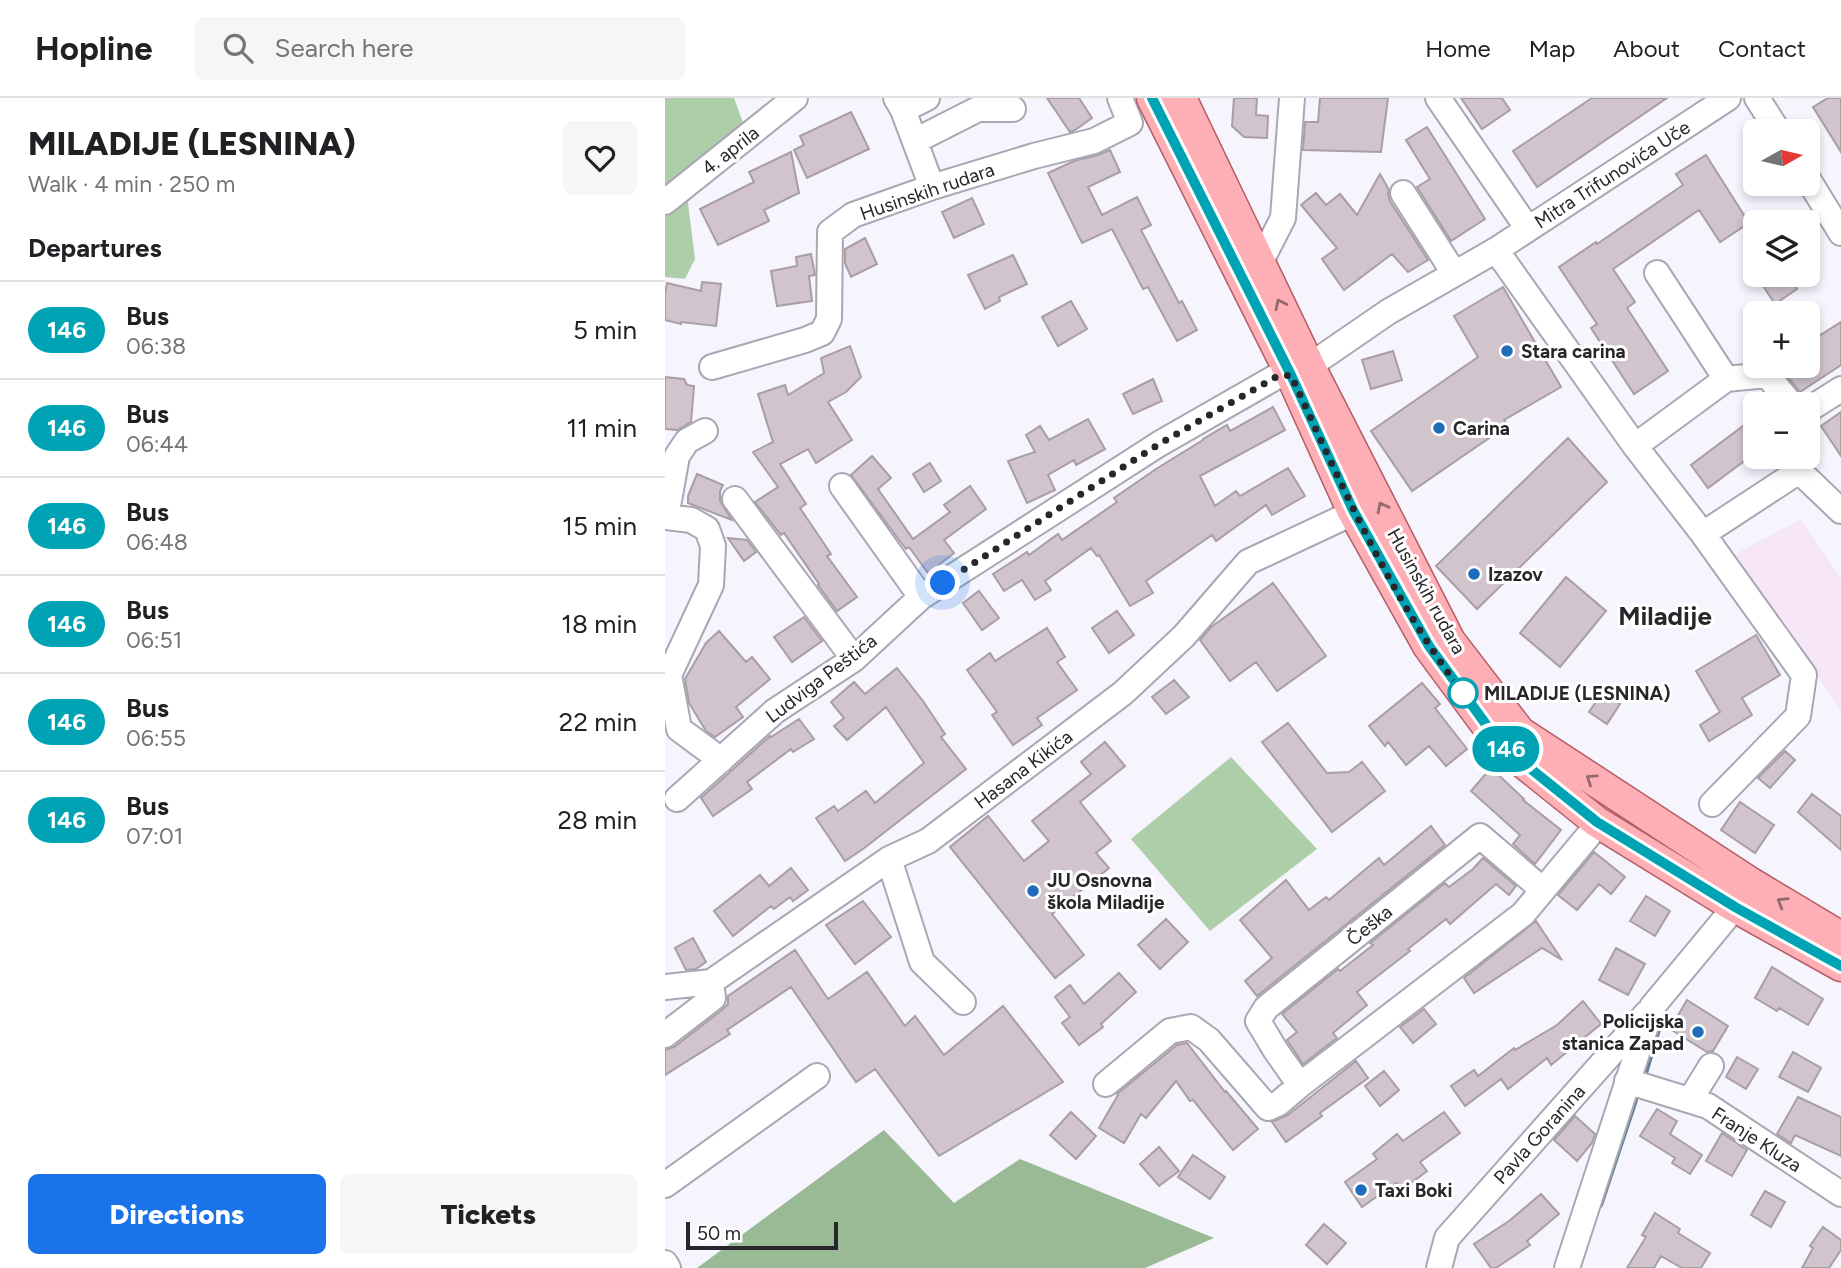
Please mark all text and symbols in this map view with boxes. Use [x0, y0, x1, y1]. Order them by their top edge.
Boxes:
search box [195, 17, 685, 80]
text: Hopline [35, 29, 153, 68]
icon: search [219, 29, 257, 67]
text: Search here [275, 32, 413, 64]
text: Home [1425, 34, 1491, 63]
text: Map [1529, 34, 1575, 63]
text: About [1613, 34, 1680, 63]
text: Contact [1718, 34, 1806, 63]
street label: Mitra Trifunovića Uče [1530, 116, 1694, 233]
north arrow [1743, 119, 1820, 196]
map controls [1743, 119, 1820, 469]
button: heart [563, 121, 637, 195]
street label: 4. aprila [697, 121, 763, 180]
text: MILADIJE (LESNINA) [28, 124, 356, 163]
street label: Husinskih rudara [857, 158, 997, 225]
text: Walk · 4 min · 250 m [28, 170, 235, 198]
button: layers [1743, 210, 1820, 287]
text: Departures [28, 232, 162, 264]
one-way arrow [1274, 299, 1288, 311]
text: Bus [126, 300, 169, 332]
button: + [1743, 301, 1820, 378]
text: 5 min [573, 314, 637, 346]
text: 146 [47, 315, 86, 344]
text: 06:38 [126, 332, 186, 360]
place label: Stara carina [1521, 340, 1626, 363]
marker: Stara carina [1499, 343, 1515, 359]
button: − [1743, 392, 1820, 469]
text: Bus [126, 398, 169, 430]
text: 11 min [566, 412, 637, 444]
text: 146 [47, 413, 86, 442]
place label: Carina [1453, 417, 1510, 440]
marker: Carina [1431, 420, 1447, 436]
text: 06:44 [126, 430, 188, 458]
text: Bus [126, 496, 169, 528]
one-way arrow [1376, 502, 1390, 514]
text: 15 min [562, 510, 637, 542]
text: 146 [47, 511, 86, 540]
street label: Husinskih rudara [1382, 524, 1471, 658]
text: 06:48 [126, 528, 188, 556]
place label: Izazov [1488, 563, 1543, 586]
your location [925, 565, 960, 600]
marker: Izazov [1466, 566, 1482, 582]
text: Bus [126, 594, 169, 626]
district label: Miladije [1618, 600, 1712, 632]
text: 18 min [561, 608, 637, 640]
text: 146 [47, 609, 86, 638]
text: 06:51 [126, 626, 182, 654]
street label: Ludviga Peštića [761, 629, 881, 728]
marker: MILADIJE (LESNINA) [1448, 678, 1478, 708]
place label: MILADIJE (LESNINA) [1484, 682, 1670, 705]
text: Bus [126, 692, 169, 724]
text: 22 min [559, 706, 637, 738]
text: 146 [47, 707, 86, 736]
text: 06:55 [126, 724, 186, 752]
street label: Hasana Kikića [970, 725, 1077, 814]
line badge: 146 [1466, 726, 1546, 772]
text: 146 [1486, 734, 1526, 763]
one-way arrow [1586, 775, 1599, 788]
text: Bus [126, 790, 169, 822]
text: 28 min [557, 804, 637, 836]
text: 146 [47, 805, 86, 834]
text: 07:01 [126, 822, 183, 850]
place label: JU Osnovna škola Miladije [1047, 869, 1165, 914]
marker: JU Osnovna škola Miladije [1025, 883, 1041, 899]
one-way arrow [1777, 897, 1790, 910]
street label: Češka [1342, 900, 1397, 951]
place label: Policijska stanica Zapad [1562, 1010, 1684, 1055]
marker: Policijska stanica Zapad [1690, 1024, 1706, 1040]
street label: Pavla Goranina [1489, 1080, 1590, 1189]
street label: Franje Kluza [1708, 1102, 1806, 1177]
button: Directions [28, 1174, 326, 1254]
button: Tickets [340, 1174, 637, 1254]
place label: Taxi Boki [1375, 1179, 1453, 1202]
marker: Taxi Boki [1353, 1182, 1369, 1198]
scale bar [686, 1219, 838, 1251]
text: 50 m [697, 1222, 741, 1245]

